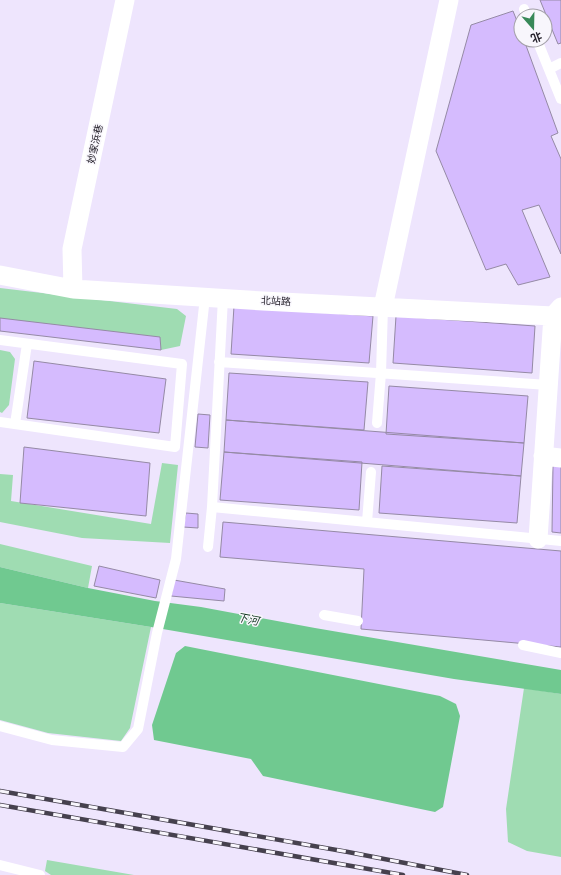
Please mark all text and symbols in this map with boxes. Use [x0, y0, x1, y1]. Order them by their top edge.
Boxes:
north arrow [513, 8, 553, 48]
text: 北 [529, 28, 544, 47]
street label: 妙家浜巷 [84, 123, 106, 165]
street label: 北站路 [261, 293, 291, 309]
water label: 下河 [236, 609, 262, 629]

